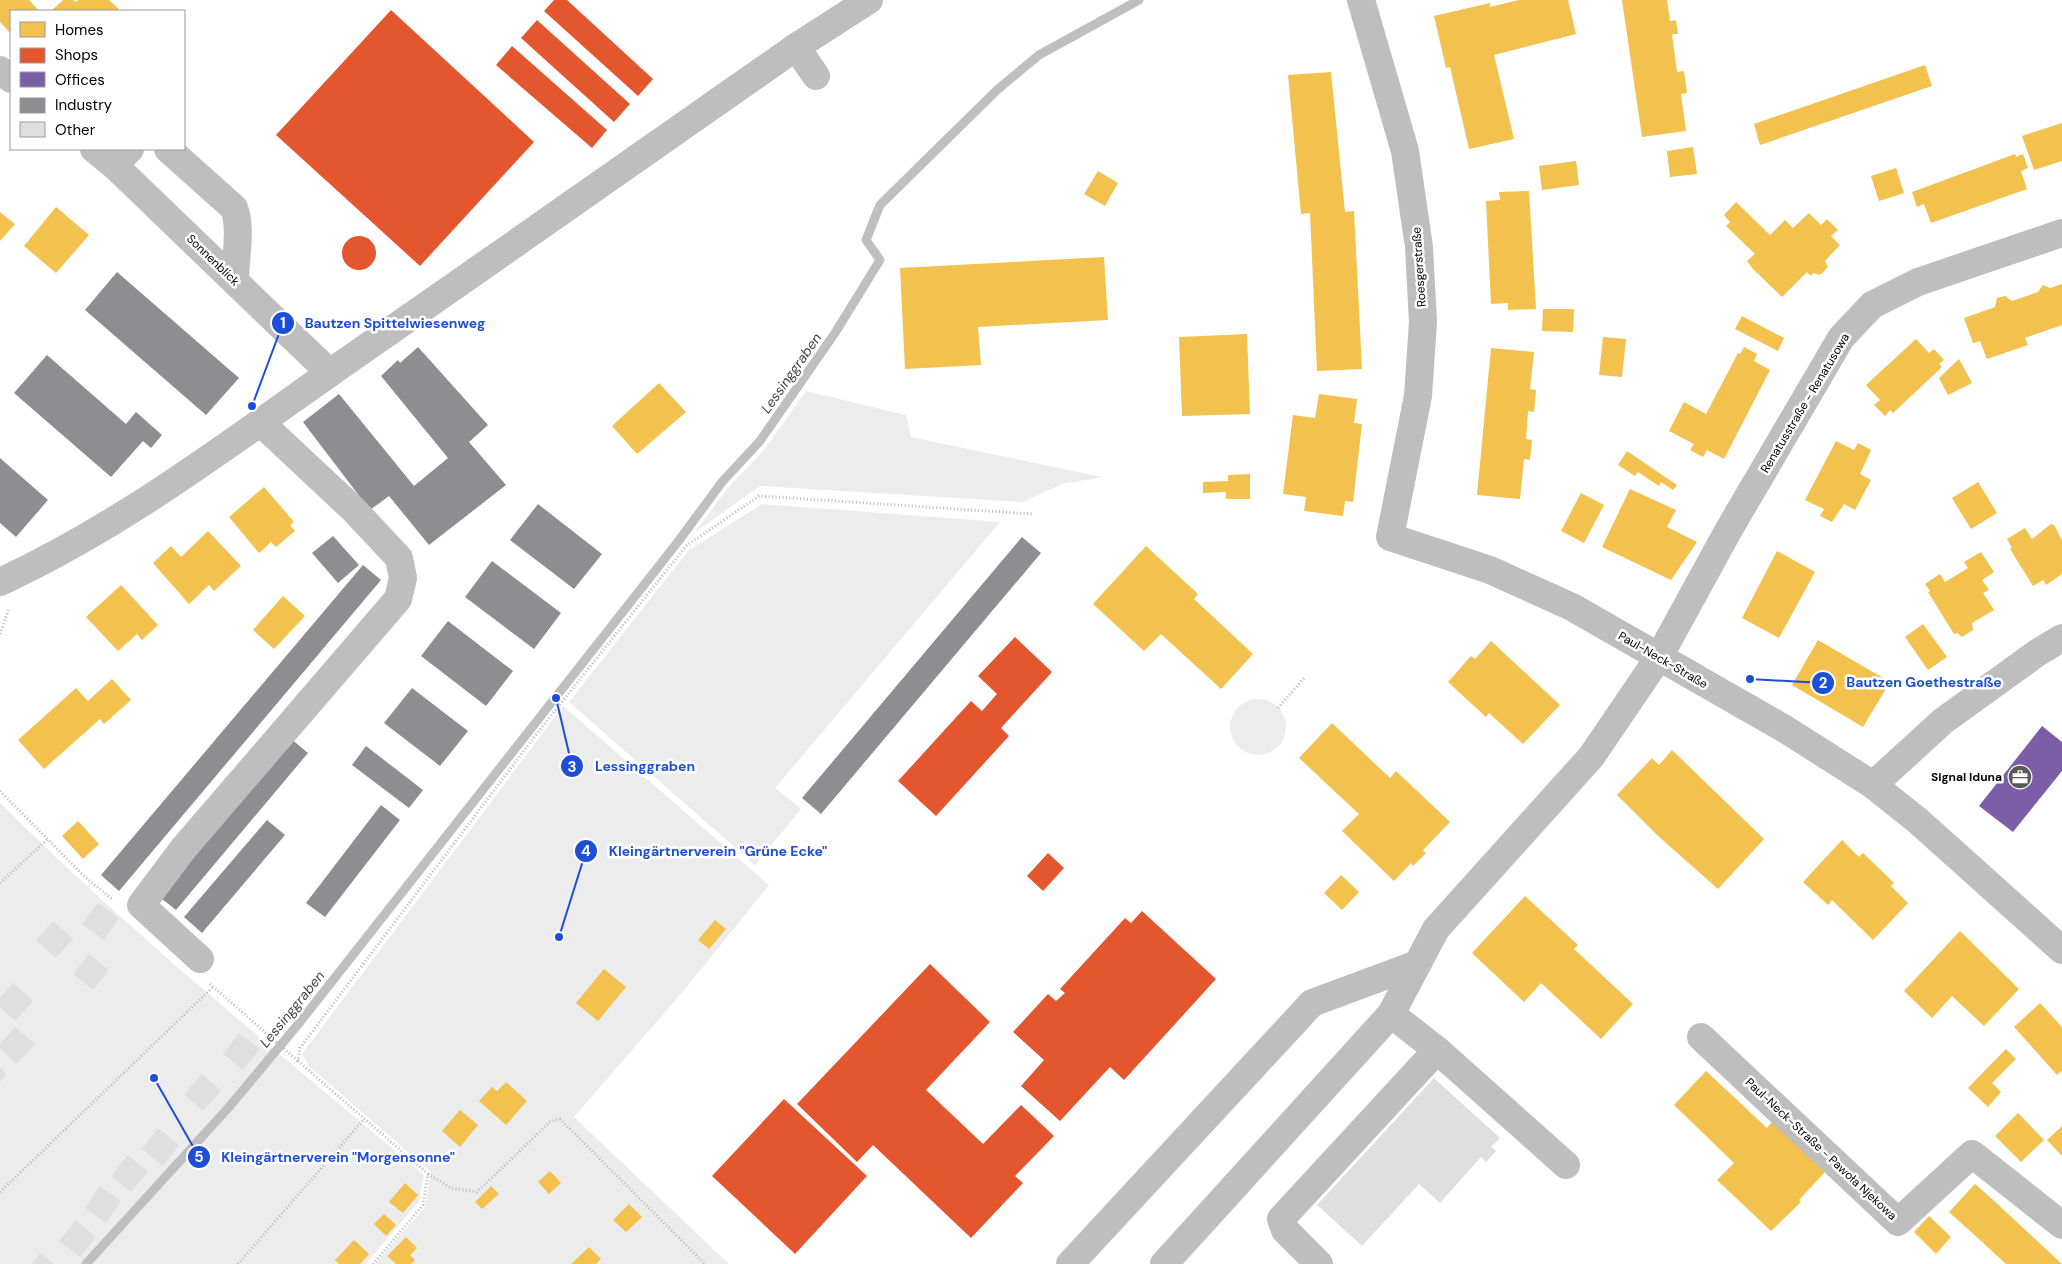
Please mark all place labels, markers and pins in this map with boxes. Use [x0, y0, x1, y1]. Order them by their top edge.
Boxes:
callout: Bautzen Spittelwiesenweg [270, 309, 496, 338]
callout: Bautzen Goethestraße [1811, 668, 2011, 697]
callout: Lessinggraben [560, 752, 705, 781]
office icon: Signal Iduna [2007, 764, 2033, 790]
place label: Signal Iduna [1931, 769, 2002, 785]
callout: Kleingärtnerverein "Grüne Ecke" [574, 837, 837, 866]
callout: Kleingärtnerverein "Morgensonne" [186, 1142, 465, 1171]

